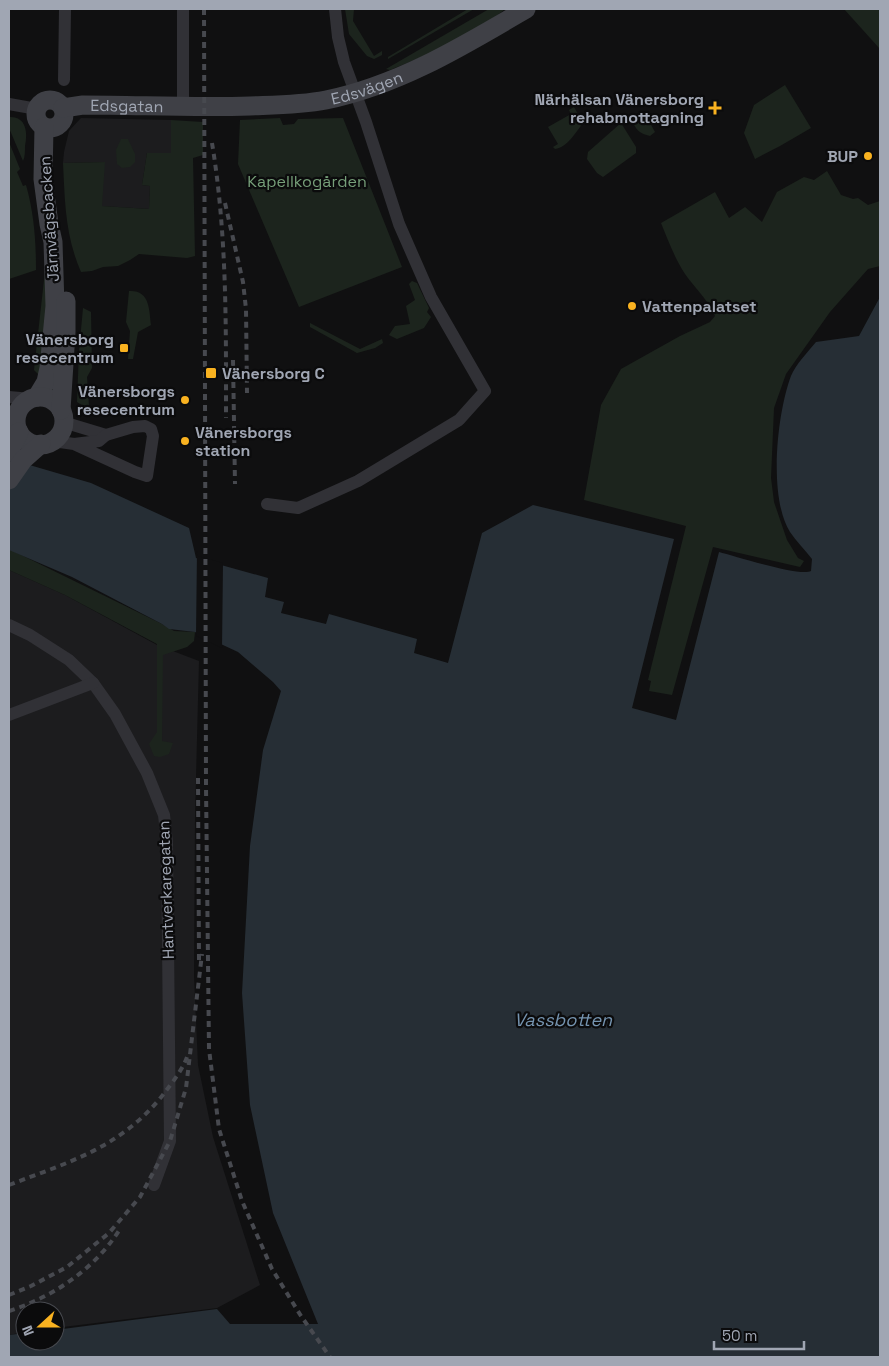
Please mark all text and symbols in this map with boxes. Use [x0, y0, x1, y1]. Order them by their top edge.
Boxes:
street label: Edsvägen [329, 66, 406, 109]
place label: Närhälsan Vänersborg rehabmottagning [535, 89, 704, 128]
street label: Edsgatan [90, 95, 164, 117]
marker: Närhälsan Vänersborg rehabmottagning [708, 101, 722, 115]
place label: BUP [827, 146, 858, 167]
marker: BUP [862, 150, 874, 162]
street label: Järnvägsbacken [34, 155, 64, 283]
park label: Kapellkogården [247, 171, 367, 192]
place label: Vattenpalatset [642, 296, 757, 317]
marker: Vattenpalatset [626, 300, 638, 312]
place label: Vänersborg resecentrum [16, 329, 114, 368]
marker: Vänersborg resecentrum [118, 342, 130, 354]
place label: Vänersborg C [222, 363, 325, 384]
marker: Vänersborg C [204, 366, 218, 380]
place label: Vänersborgs resecentrum [77, 381, 175, 420]
marker: Vänersborgs resecentrum [179, 394, 191, 406]
place label: Vänersborgs station [195, 422, 292, 461]
marker: Vänersborgs station [179, 435, 191, 447]
street label: Hantverkaregatan [153, 820, 179, 960]
water label: Vassbotten [514, 1008, 613, 1031]
north arrow [15, 1301, 65, 1351]
scale bar [714, 1318, 804, 1350]
text: N [18, 1323, 38, 1338]
text: 50 m [722, 1326, 757, 1345]

